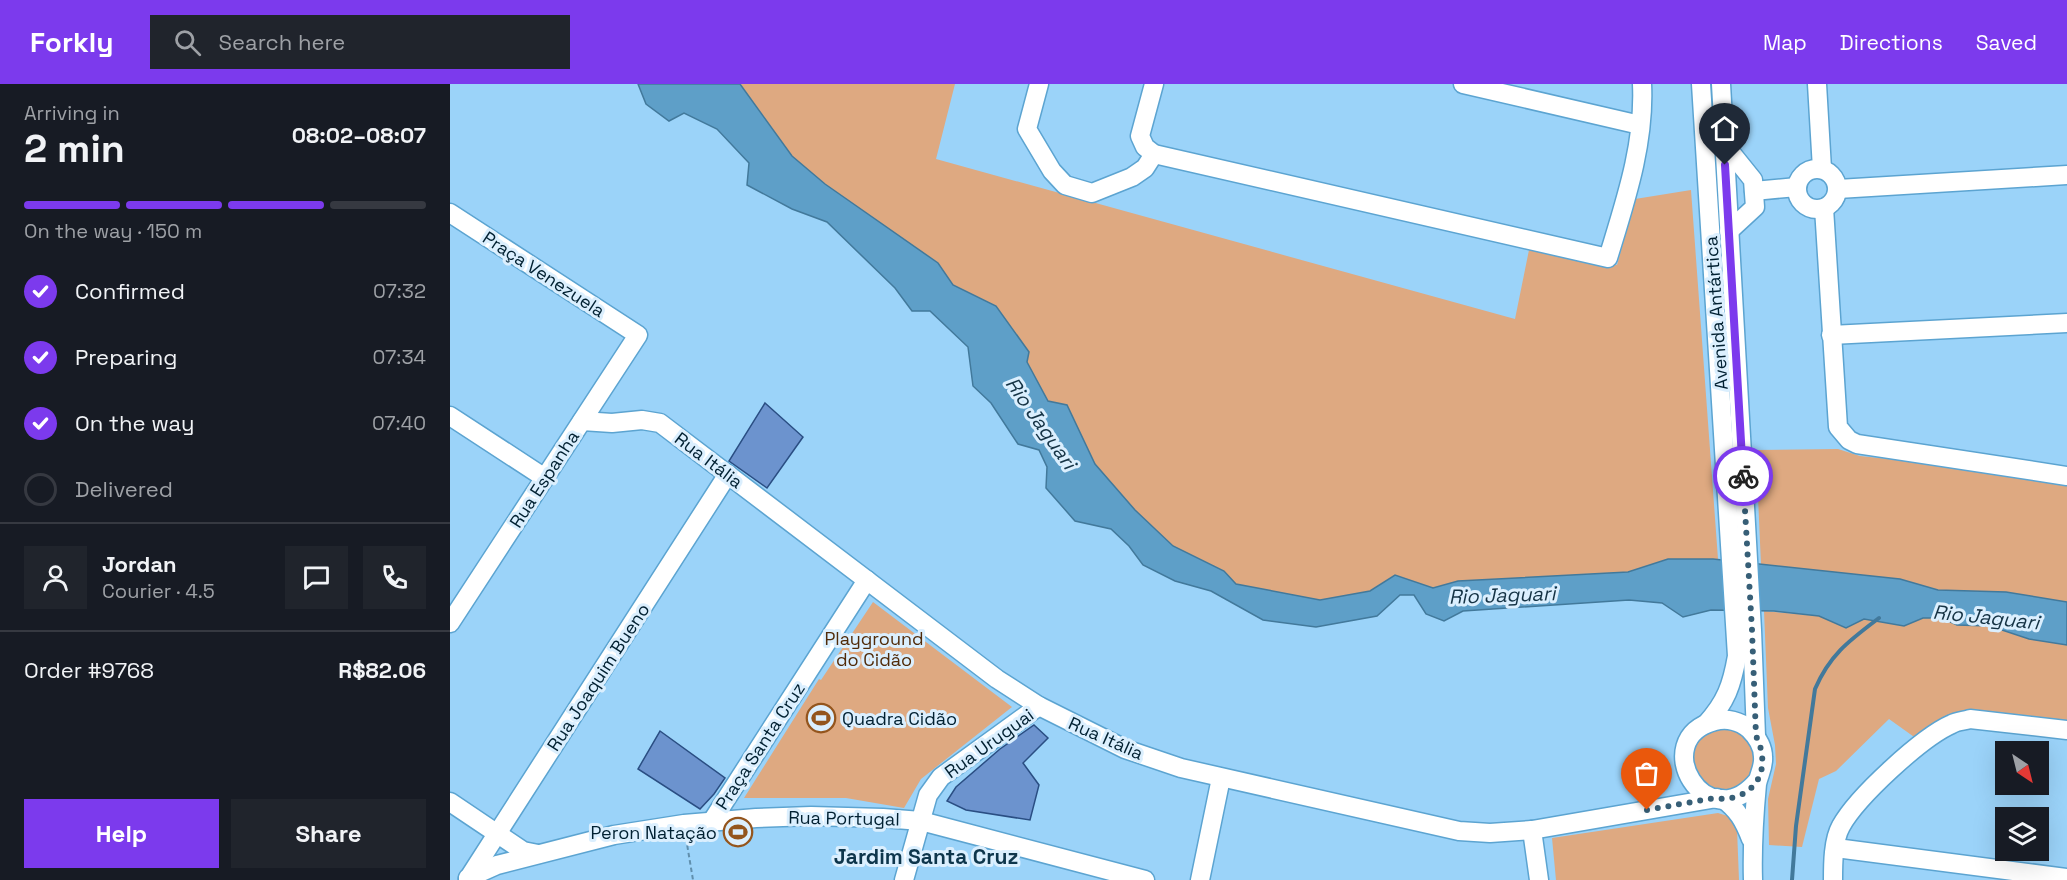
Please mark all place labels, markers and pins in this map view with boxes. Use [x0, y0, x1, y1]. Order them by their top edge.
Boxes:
pin [1699, 103, 1750, 165]
sports icon: Quadra Cidão [805, 702, 837, 734]
place label: Quadra Cidão [842, 707, 957, 730]
pin [1621, 748, 1672, 810]
sports icon: Peron Natação [722, 816, 754, 848]
place label: Peron Natação [591, 821, 717, 844]

